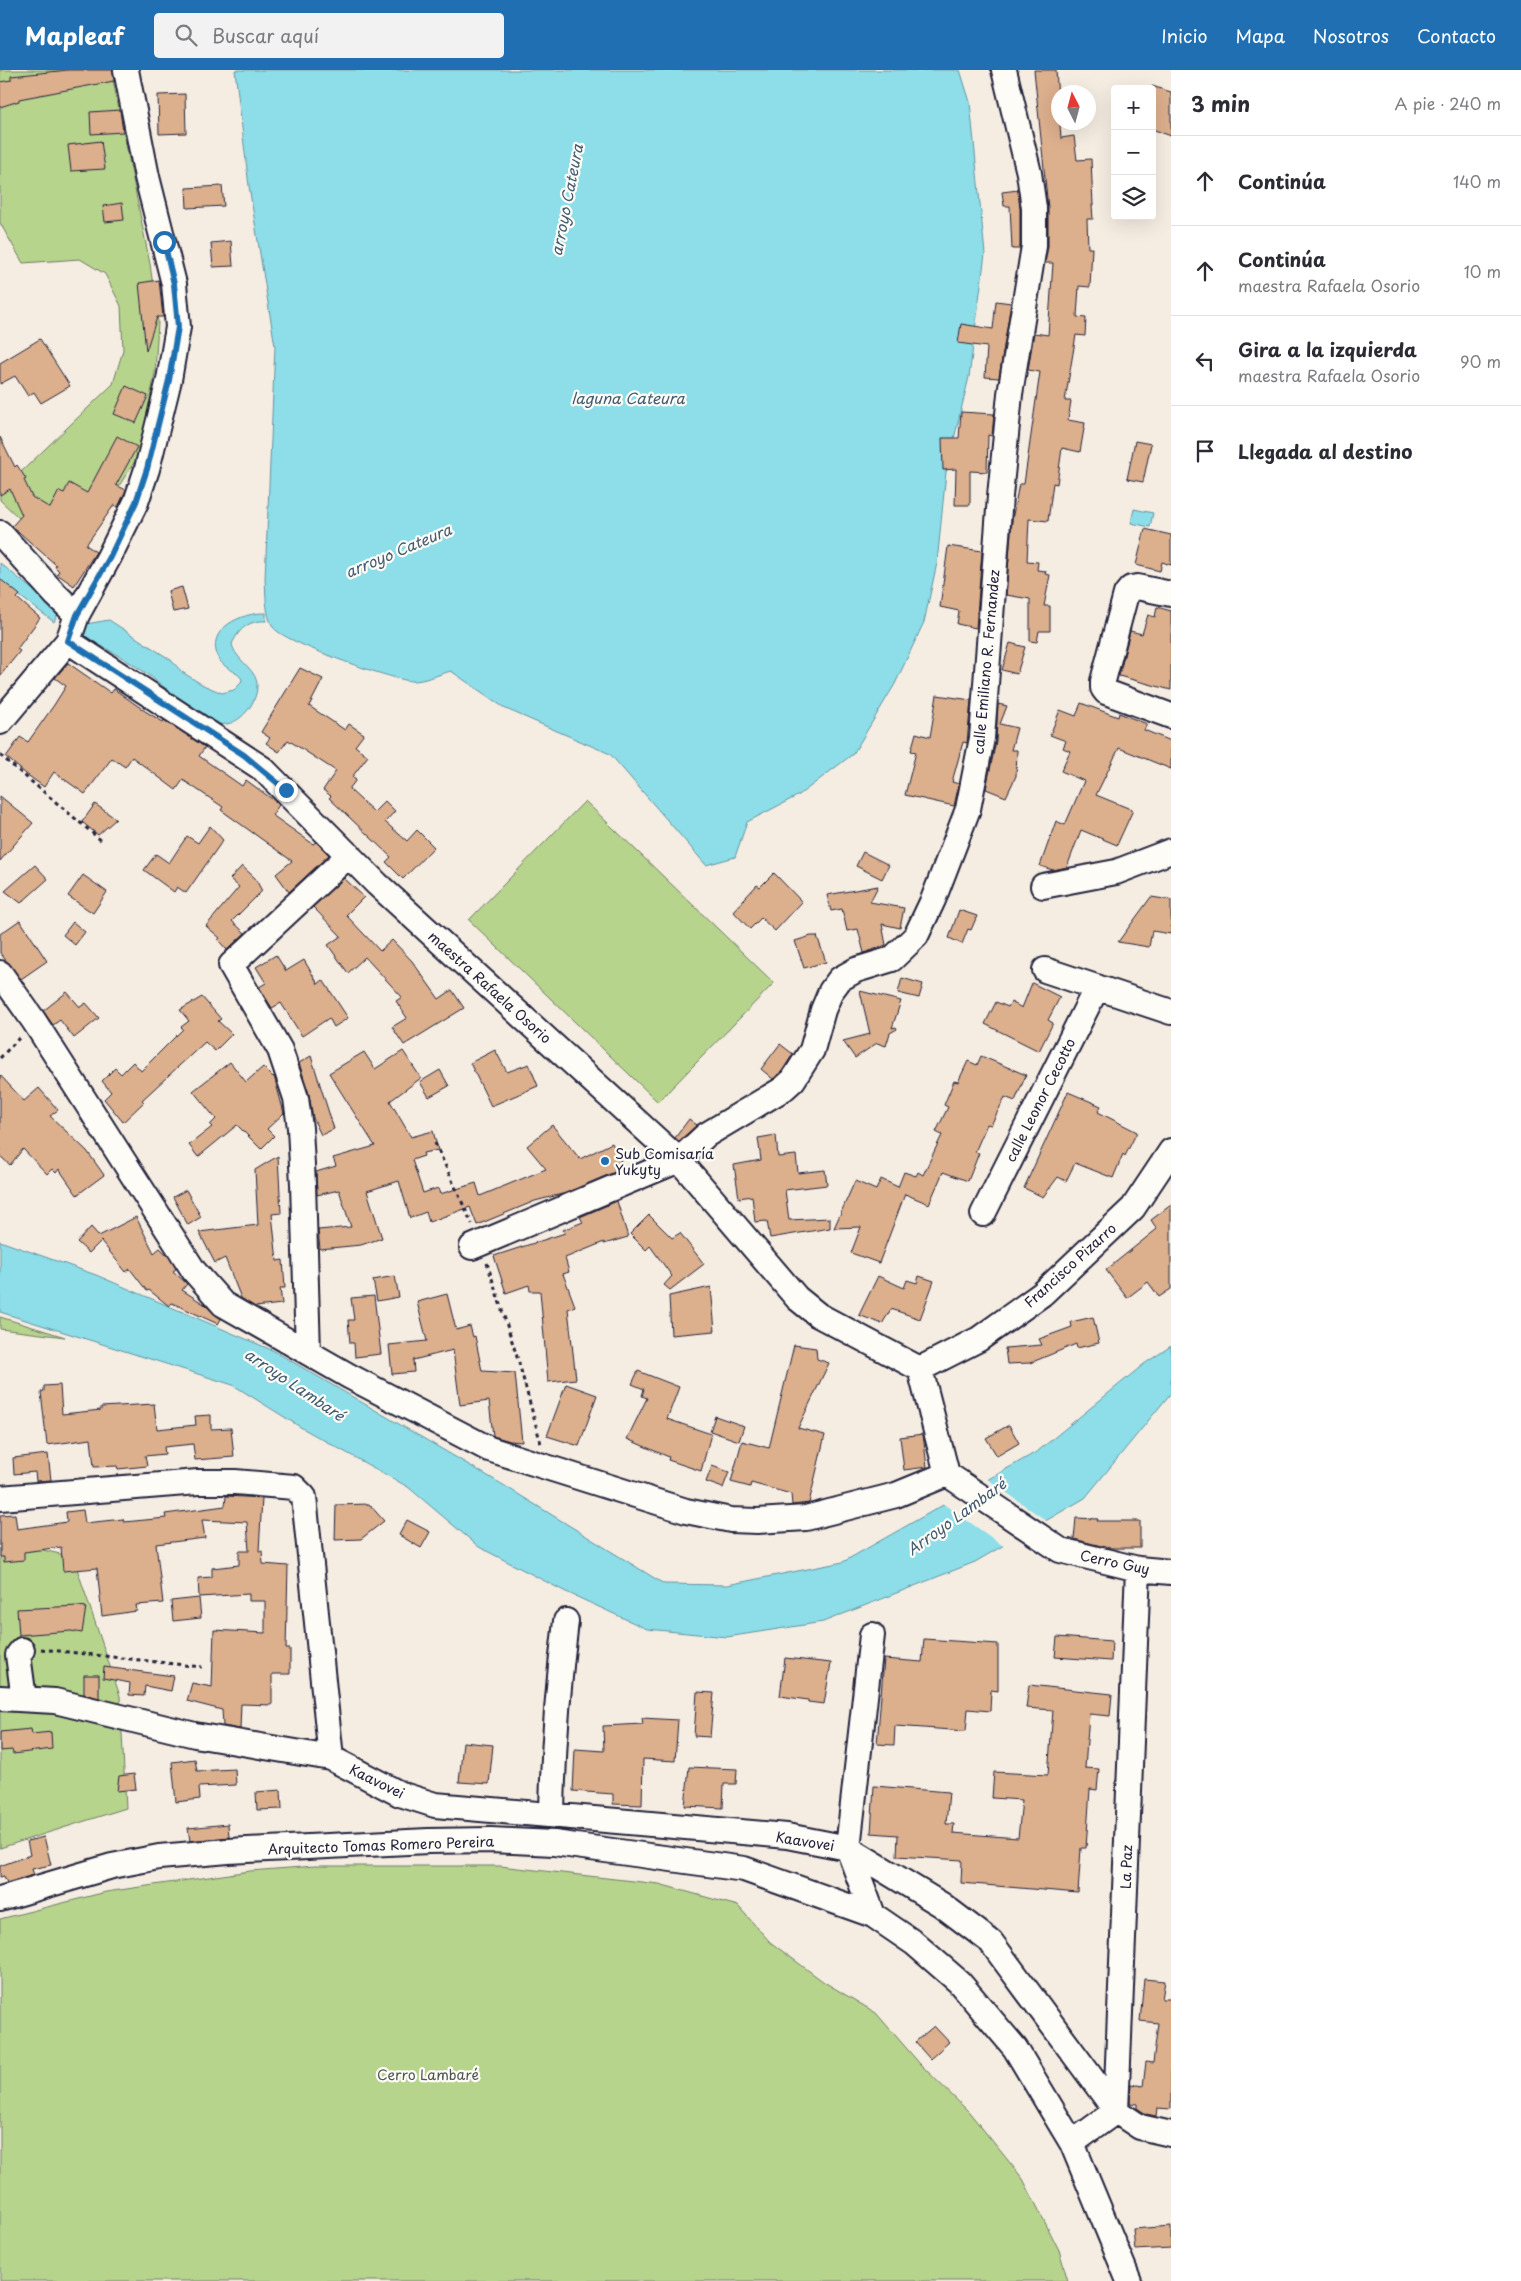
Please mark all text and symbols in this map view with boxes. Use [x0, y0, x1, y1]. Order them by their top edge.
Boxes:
search box [154, 13, 504, 58]
text: Mapleaf [25, 17, 124, 53]
icon: search [172, 21, 200, 49]
text: Buscar aquí [212, 21, 319, 49]
text: Inicio [1161, 22, 1208, 49]
text: Mapa [1236, 22, 1285, 49]
text: Nosotros [1313, 22, 1389, 49]
text: Contacto [1417, 22, 1496, 49]
north arrow [1051, 85, 1096, 130]
map controls [1111, 85, 1156, 220]
button: + [1111, 85, 1156, 130]
text: 3 min [1191, 87, 1250, 119]
text: A pie · 240 m [1394, 91, 1501, 115]
button: − [1111, 130, 1156, 175]
water label: arroyo Cateura [544, 141, 588, 258]
icon: ahead [1191, 167, 1219, 195]
text: Continúa [1238, 167, 1326, 195]
text: 140 m [1453, 169, 1501, 193]
button: layers [1111, 175, 1156, 220]
route start [153, 231, 176, 254]
text: Continúa [1238, 245, 1326, 273]
icon: ahead [1191, 257, 1219, 285]
text: 10 m [1464, 259, 1501, 283]
text: maestra Rafaela Osorio [1238, 273, 1420, 297]
text: Gira a la izquierda [1238, 335, 1417, 363]
icon: left [1191, 347, 1219, 375]
text: 90 m [1460, 349, 1501, 373]
text: maestra Rafaela Osorio [1238, 363, 1420, 387]
water label: laguna Cateura [571, 386, 685, 409]
icon: arrive [1191, 437, 1219, 465]
text: Llegada al destino [1238, 437, 1412, 465]
water label: arroyo Cateura [341, 517, 455, 583]
street label: calle Emiliano R. Fernandez [967, 568, 1005, 755]
route end [275, 779, 298, 802]
street label: maestra Rafaela Osorio [424, 926, 556, 1048]
street label: calle Leonor Cecotto [1000, 1034, 1080, 1166]
place label: Sub Comisaría Yukyty [615, 1143, 714, 1180]
marker: Sub Comisaría Yukyty [599, 1155, 611, 1167]
street label: Francisco Pizarro [1019, 1218, 1121, 1312]
water label: arroyo Lambaré [240, 1342, 352, 1427]
water label: Arroyo Lambaré [901, 1471, 1012, 1560]
street label: Cerro Guy [1078, 1544, 1152, 1580]
street label: Kaavovei [346, 1759, 408, 1803]
street label: Kaavovei [774, 1826, 836, 1856]
street label: Arquitecto Tomas Romero Pereira [267, 1831, 495, 1859]
street label: La Paz [1115, 1844, 1137, 1889]
park label: Cerro Lambaré [377, 2064, 479, 2085]

